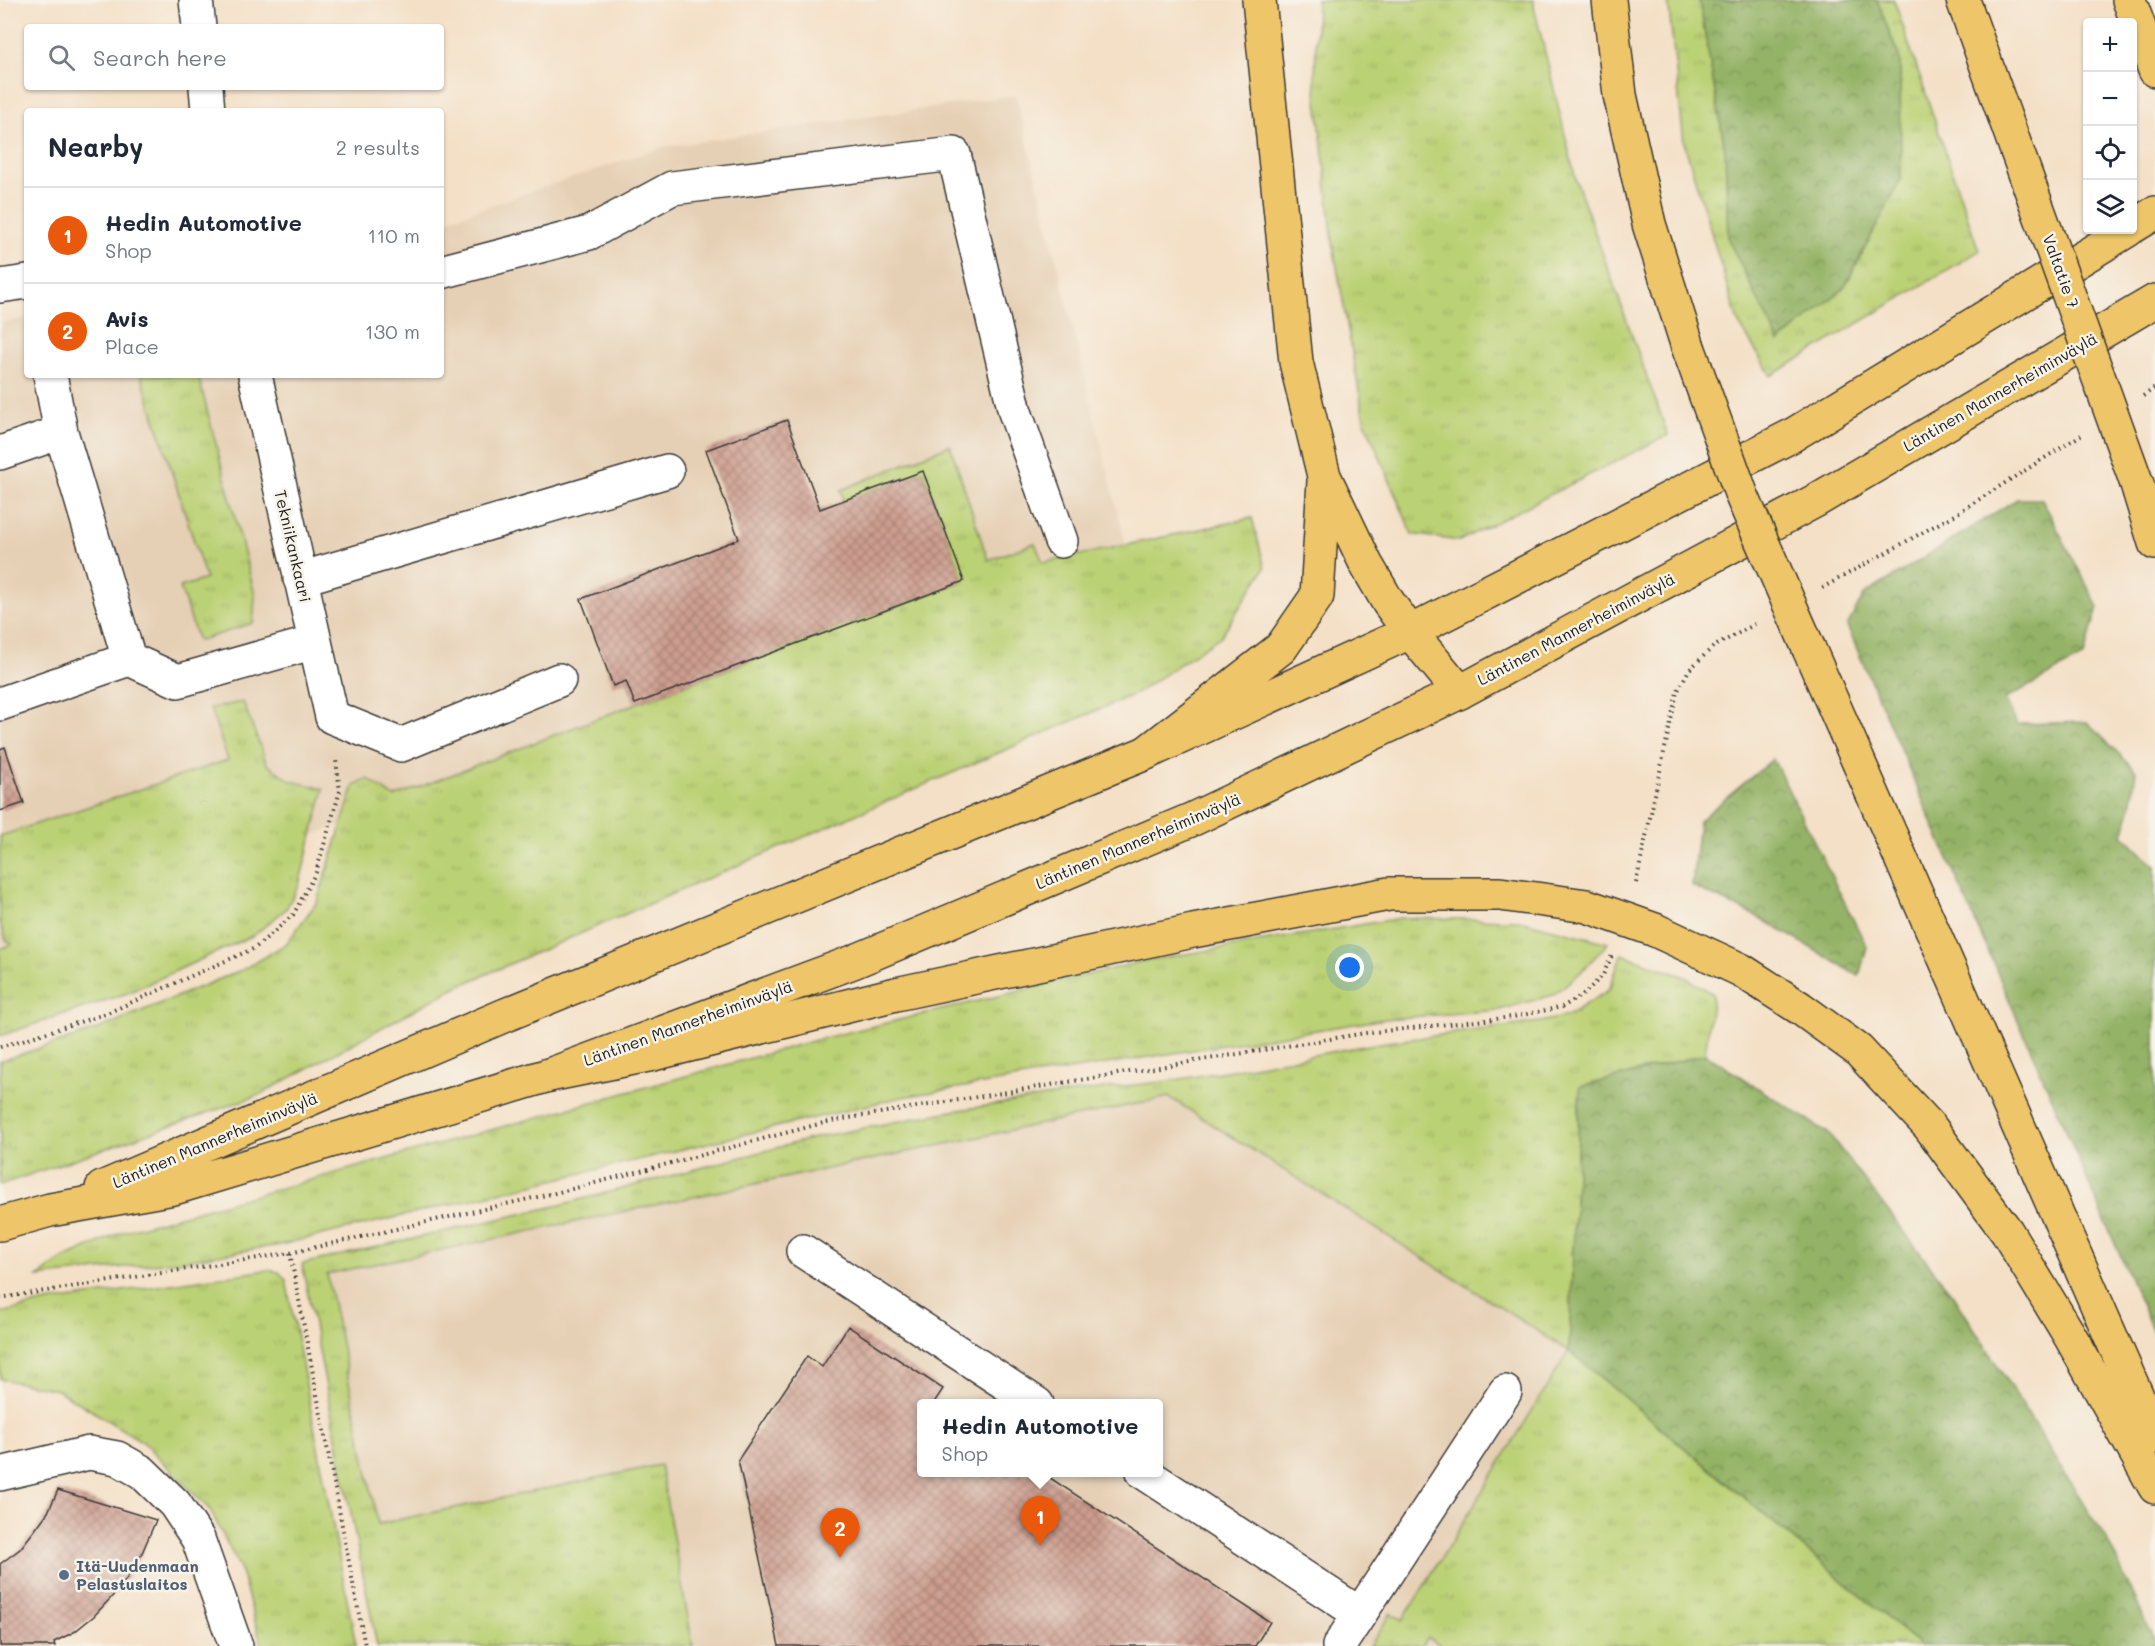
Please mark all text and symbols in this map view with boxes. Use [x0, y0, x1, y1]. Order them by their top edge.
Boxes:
map controls [2083, 18, 2137, 234]
button: + [2083, 18, 2137, 72]
search box [24, 24, 444, 90]
icon: search [45, 41, 78, 74]
text: Search here [93, 43, 227, 72]
button: − [2083, 72, 2137, 126]
button: locate [2083, 126, 2137, 180]
text: Nearby [48, 130, 143, 164]
text: 2 results [336, 134, 420, 160]
button: layers [2083, 180, 2137, 234]
text: Hedin Automotive [105, 208, 302, 237]
text: 1 [63, 222, 72, 248]
text: 110 m [367, 222, 420, 248]
street label: Valtatie 7 [2038, 231, 2085, 311]
text: Shop [105, 237, 152, 263]
text: Avis [105, 304, 149, 333]
text: 2 [62, 318, 73, 344]
text: 130 m [365, 318, 420, 344]
street label: Läntinen Mannerheiminväylä [1899, 327, 2101, 456]
text: Place [105, 333, 159, 359]
street label: Tekniikankaari [270, 488, 317, 604]
street label: Läntinen Mannerheiminväylä [1473, 567, 1678, 690]
street label: Läntinen Mannerheiminväylä [1032, 788, 1244, 893]
your location [1335, 953, 1364, 982]
street label: Läntinen Mannerheiminväylä [580, 975, 795, 1070]
street label: Läntinen Mannerheiminväylä [109, 1087, 321, 1192]
popup [917, 1399, 1163, 1477]
text: Hedin Automotive [942, 1411, 1138, 1440]
text: Shop [942, 1440, 988, 1466]
pin: 1 [1020, 1496, 1060, 1546]
pin: 2 [820, 1508, 860, 1558]
place label: Itä-Uudenmaan Pelastuslaitos [76, 1555, 199, 1594]
marker: Itä-Uudenmaan Pelastuslaitos [57, 1568, 71, 1582]

